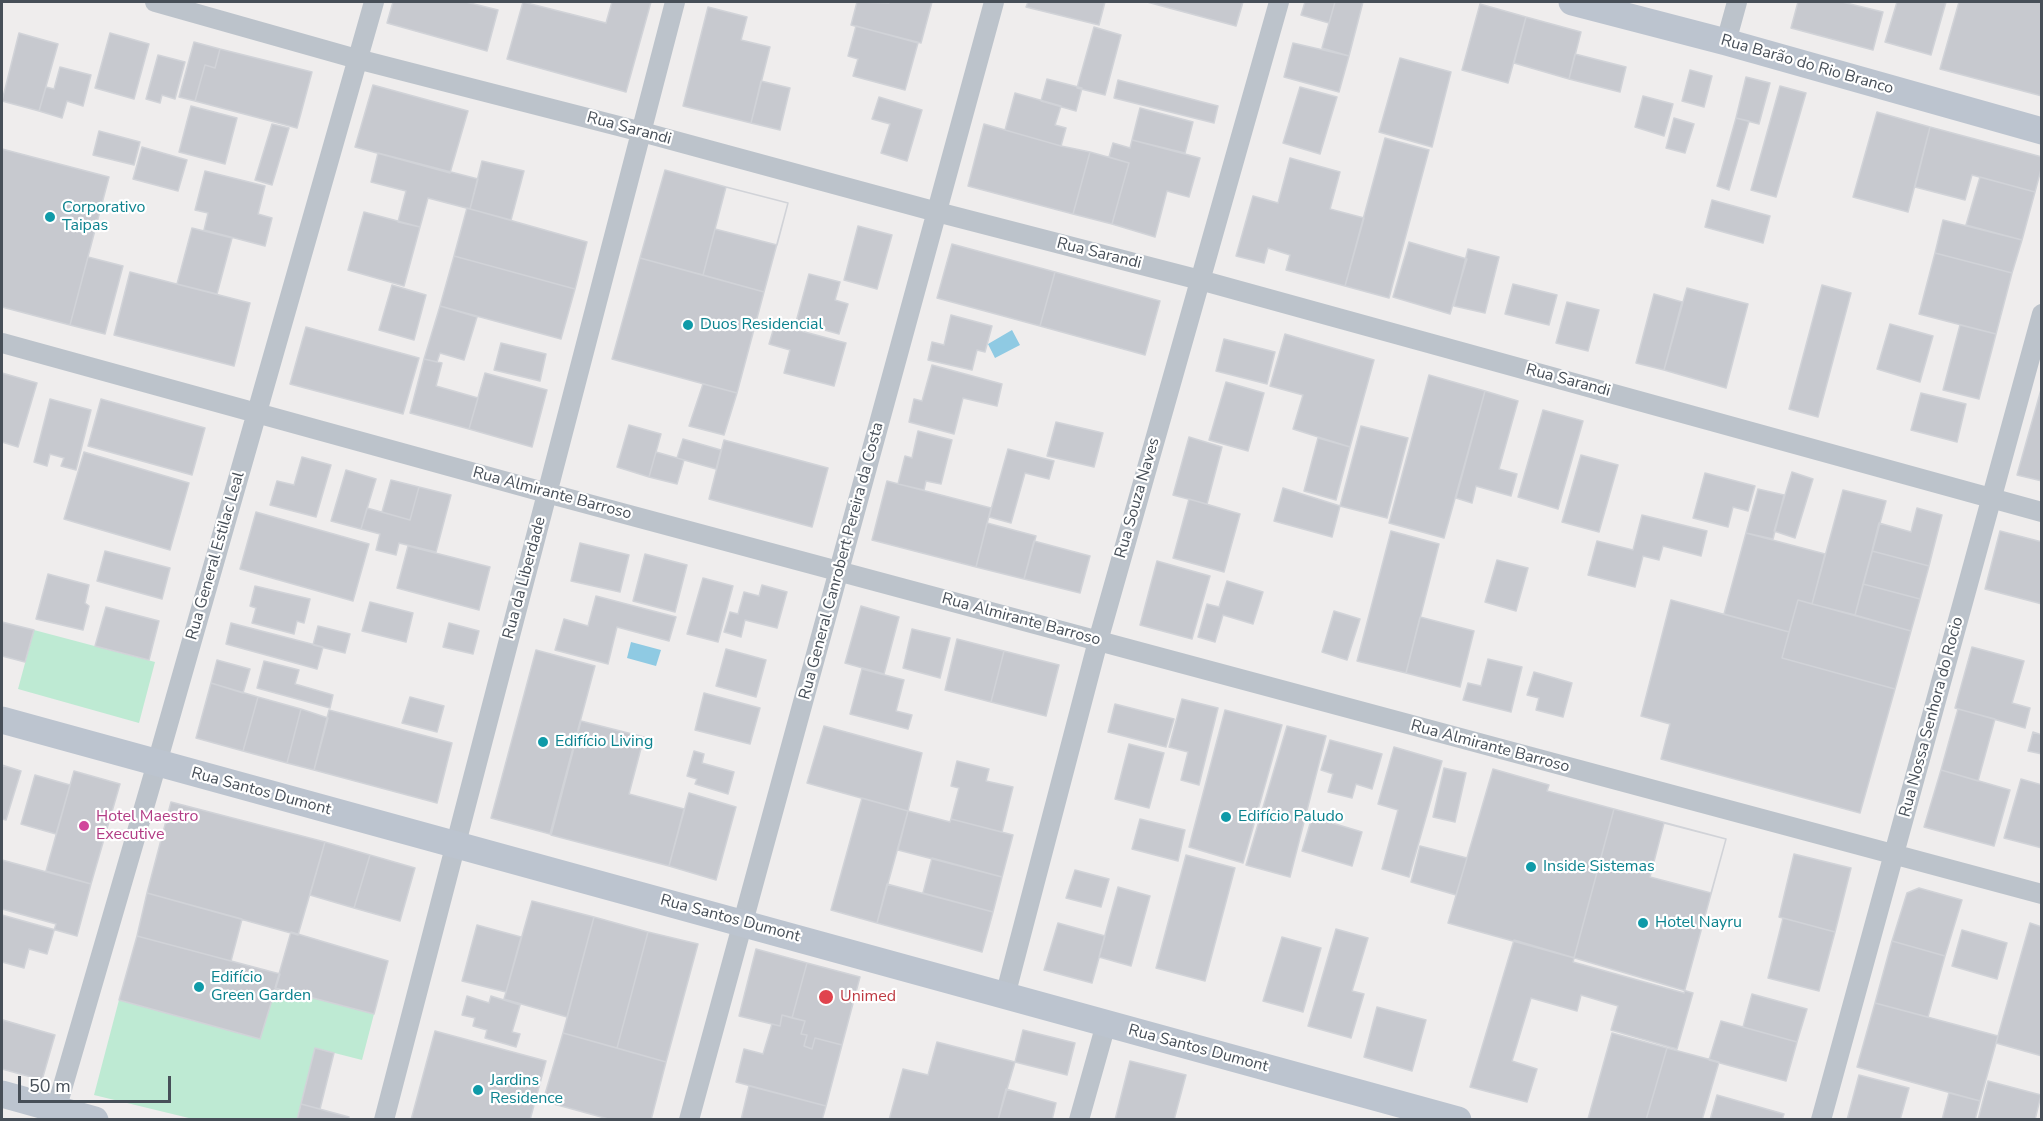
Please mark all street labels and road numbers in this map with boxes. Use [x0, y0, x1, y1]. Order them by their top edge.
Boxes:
street label: Rua Barão do Rio Branco [1718, 31, 1896, 99]
street label: Rua Sarandi [585, 108, 673, 150]
street label: Rua Sarandi [1055, 234, 1143, 274]
street label: Rua Sarandi [1524, 360, 1612, 402]
street label: Rua General Canrobert Pereira da Costa [796, 420, 888, 702]
street label: Rua Souza Naves [1112, 436, 1164, 560]
street label: Rua Almirante Barroso [471, 464, 633, 524]
street label: Rua General Estilac Leal [183, 470, 249, 642]
street label: Rua da Liberdade [499, 515, 551, 641]
street label: Rua Almirante Barroso [940, 590, 1102, 650]
street label: Rua Nossa Senhora do Rocio [1896, 615, 1968, 819]
street label: Rua Almirante Barroso [1409, 717, 1571, 777]
street label: Rua Santos Dumont [189, 764, 333, 820]
street label: Rua Santos Dumont [658, 891, 802, 947]
street label: Rua Santos Dumont [1126, 1021, 1270, 1077]

